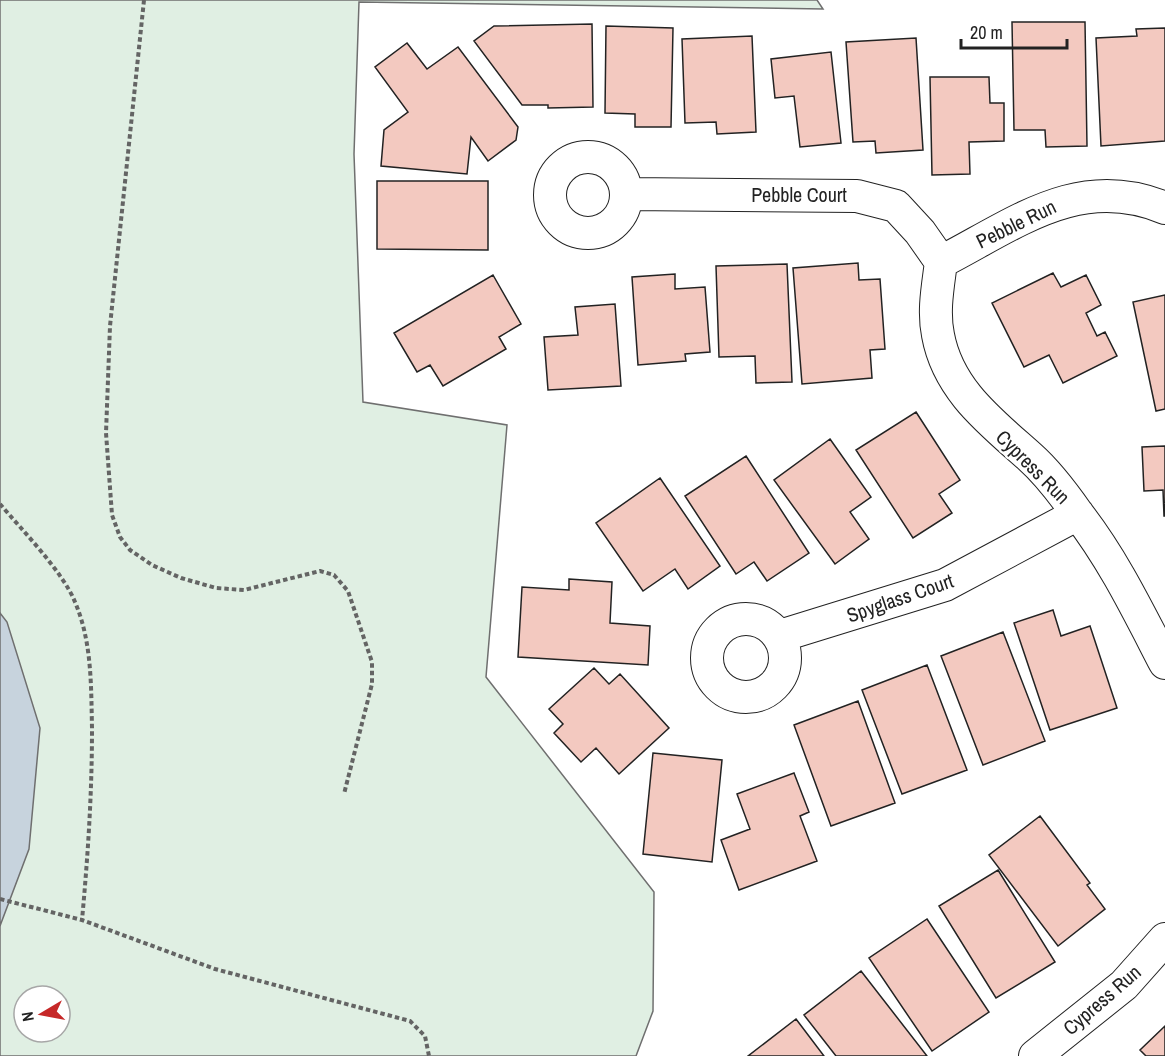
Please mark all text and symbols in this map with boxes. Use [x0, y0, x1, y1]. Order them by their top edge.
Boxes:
scale bar [961, 12, 1068, 50]
text: 20 m [970, 20, 1003, 45]
street label: Pebble Court [751, 181, 847, 208]
street label: Pebble Run [971, 193, 1060, 254]
street label: Cypress Run [990, 424, 1076, 510]
street label: Spyglass Court [843, 567, 957, 628]
street label: Cypress Run [1057, 958, 1146, 1041]
north arrow [12, 984, 72, 1044]
text: N [16, 1010, 39, 1023]

